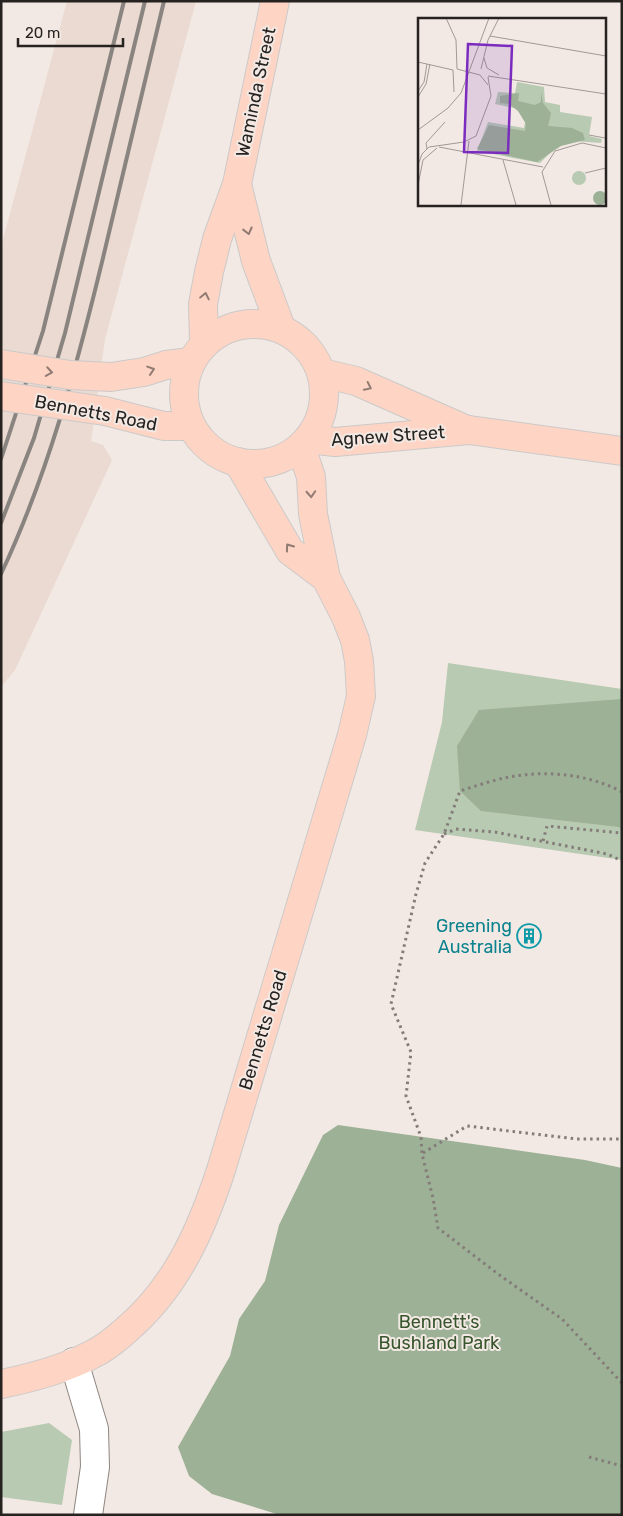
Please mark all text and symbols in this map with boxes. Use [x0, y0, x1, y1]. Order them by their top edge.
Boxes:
scale bar [18, 15, 122, 47]
inset map [418, 18, 606, 205]
text: 20 m [25, 24, 60, 42]
street label: Waminda Street [231, 25, 281, 159]
one-way arrow [242, 227, 253, 236]
one-way arrow [199, 291, 209, 300]
one-way arrow [146, 365, 154, 375]
one-way arrow [45, 366, 54, 376]
one-way arrow [363, 381, 372, 392]
street label: Bennetts Road [33, 390, 159, 436]
street label: Agnew Street [330, 421, 446, 451]
one-way arrow [306, 490, 317, 498]
one-way arrow [286, 543, 295, 553]
place label: Greening Australia [436, 915, 512, 958]
building icon: Greening Australia [516, 923, 542, 949]
street label: Bennetts Road [234, 967, 292, 1093]
park label: Bennett's Bushland Park [379, 1311, 500, 1354]

